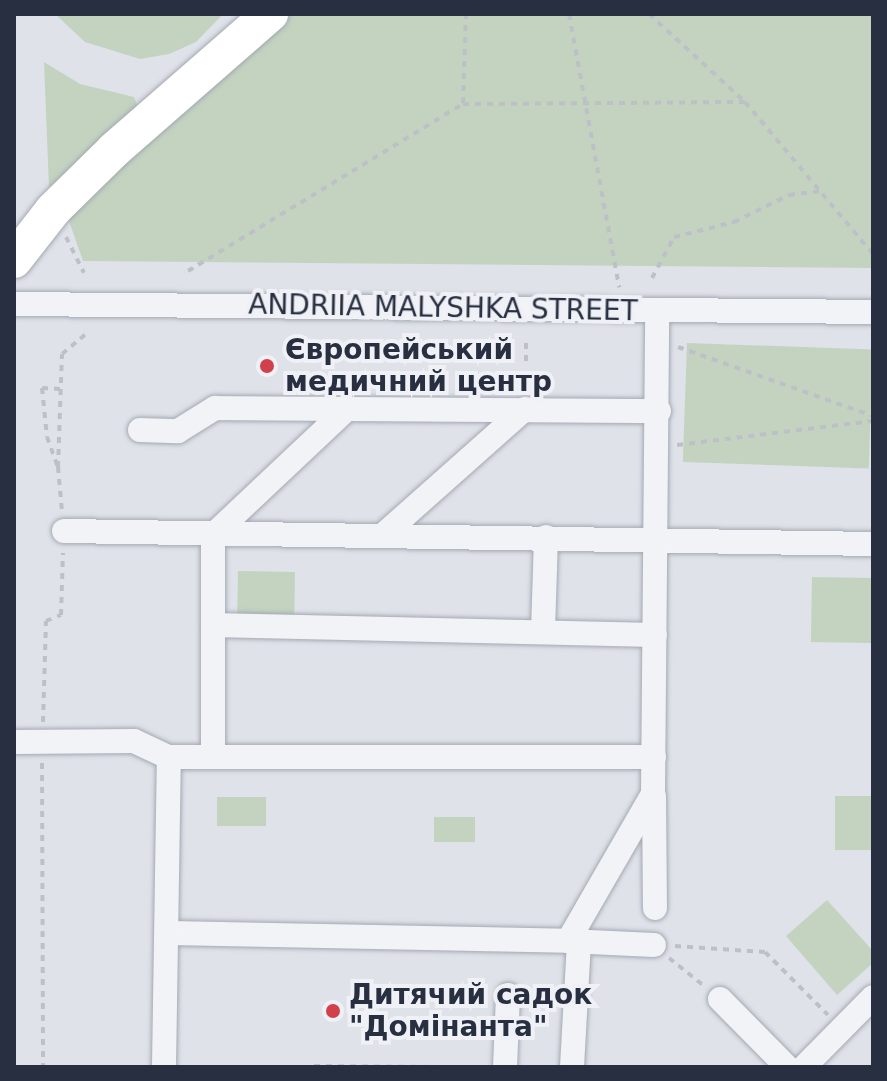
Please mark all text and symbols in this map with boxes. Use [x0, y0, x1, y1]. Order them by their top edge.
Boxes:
street label: ANDRIIA MALYSHKA STREET [248, 288, 638, 328]
place label: Європейський медичний центр [285, 333, 552, 399]
marker: Європейський медичний центр [256, 355, 278, 377]
place label: Дитячий садок "Домінанта" [349, 978, 592, 1044]
marker: Дитячий садок "Домінанта" [324, 1002, 342, 1020]

